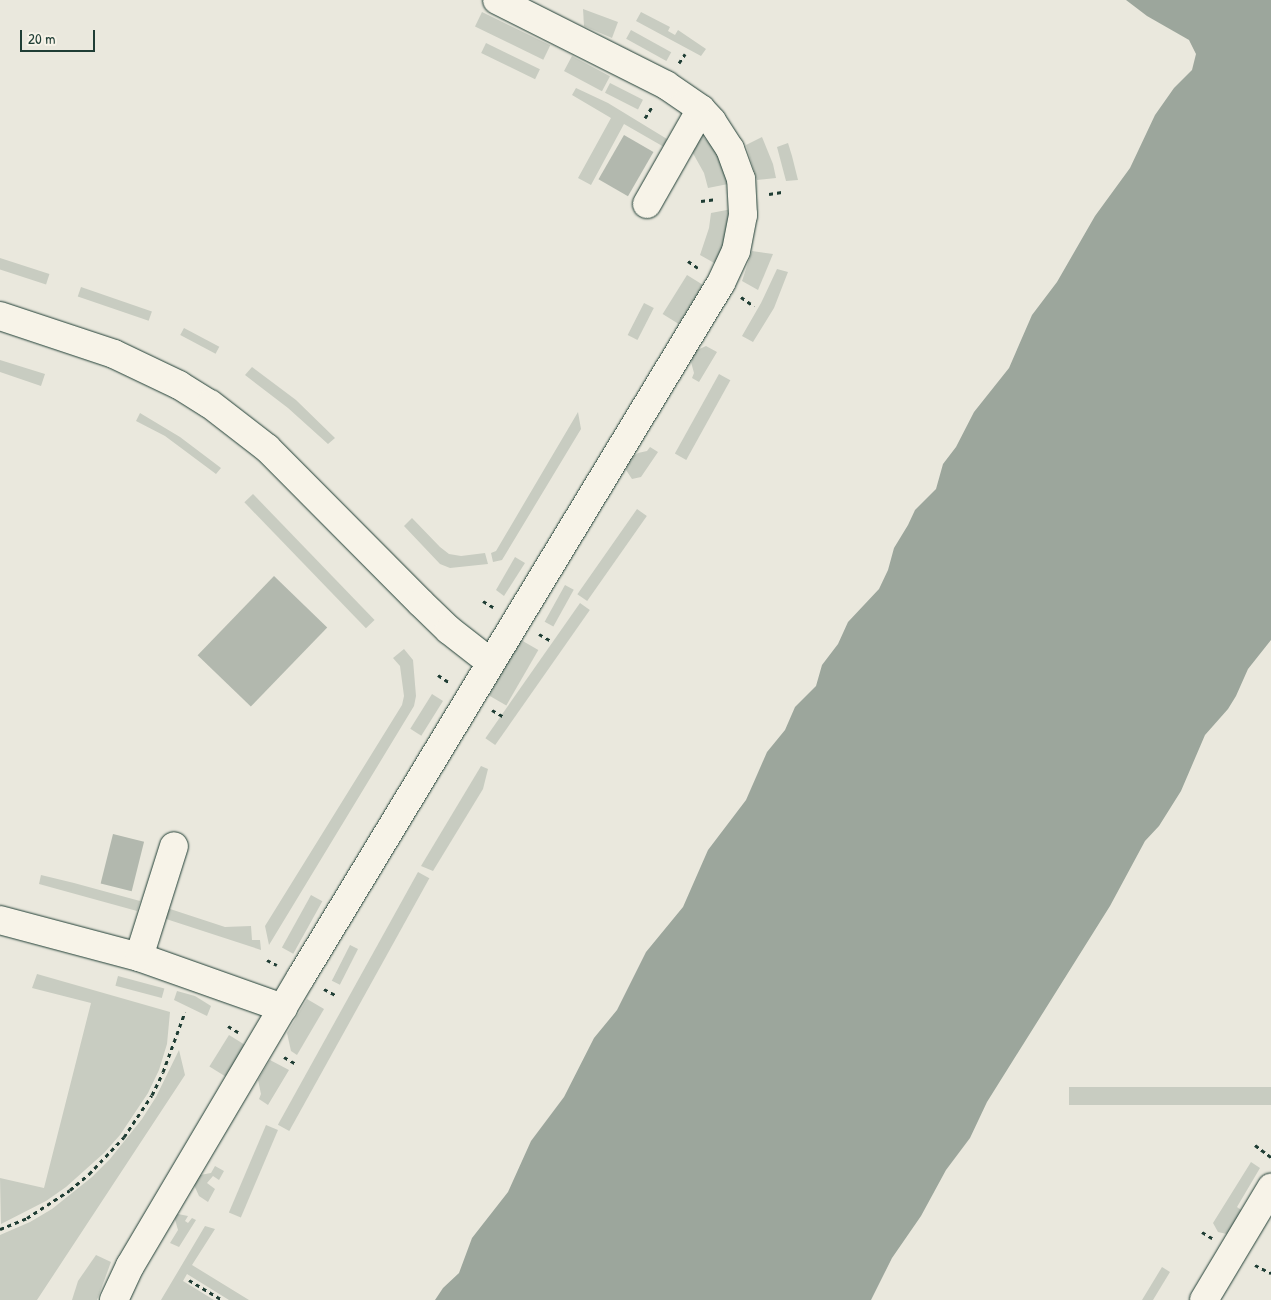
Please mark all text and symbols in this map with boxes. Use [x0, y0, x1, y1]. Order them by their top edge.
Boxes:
scale bar [22, 20, 98, 52]
text: 20 m [28, 28, 55, 49]

